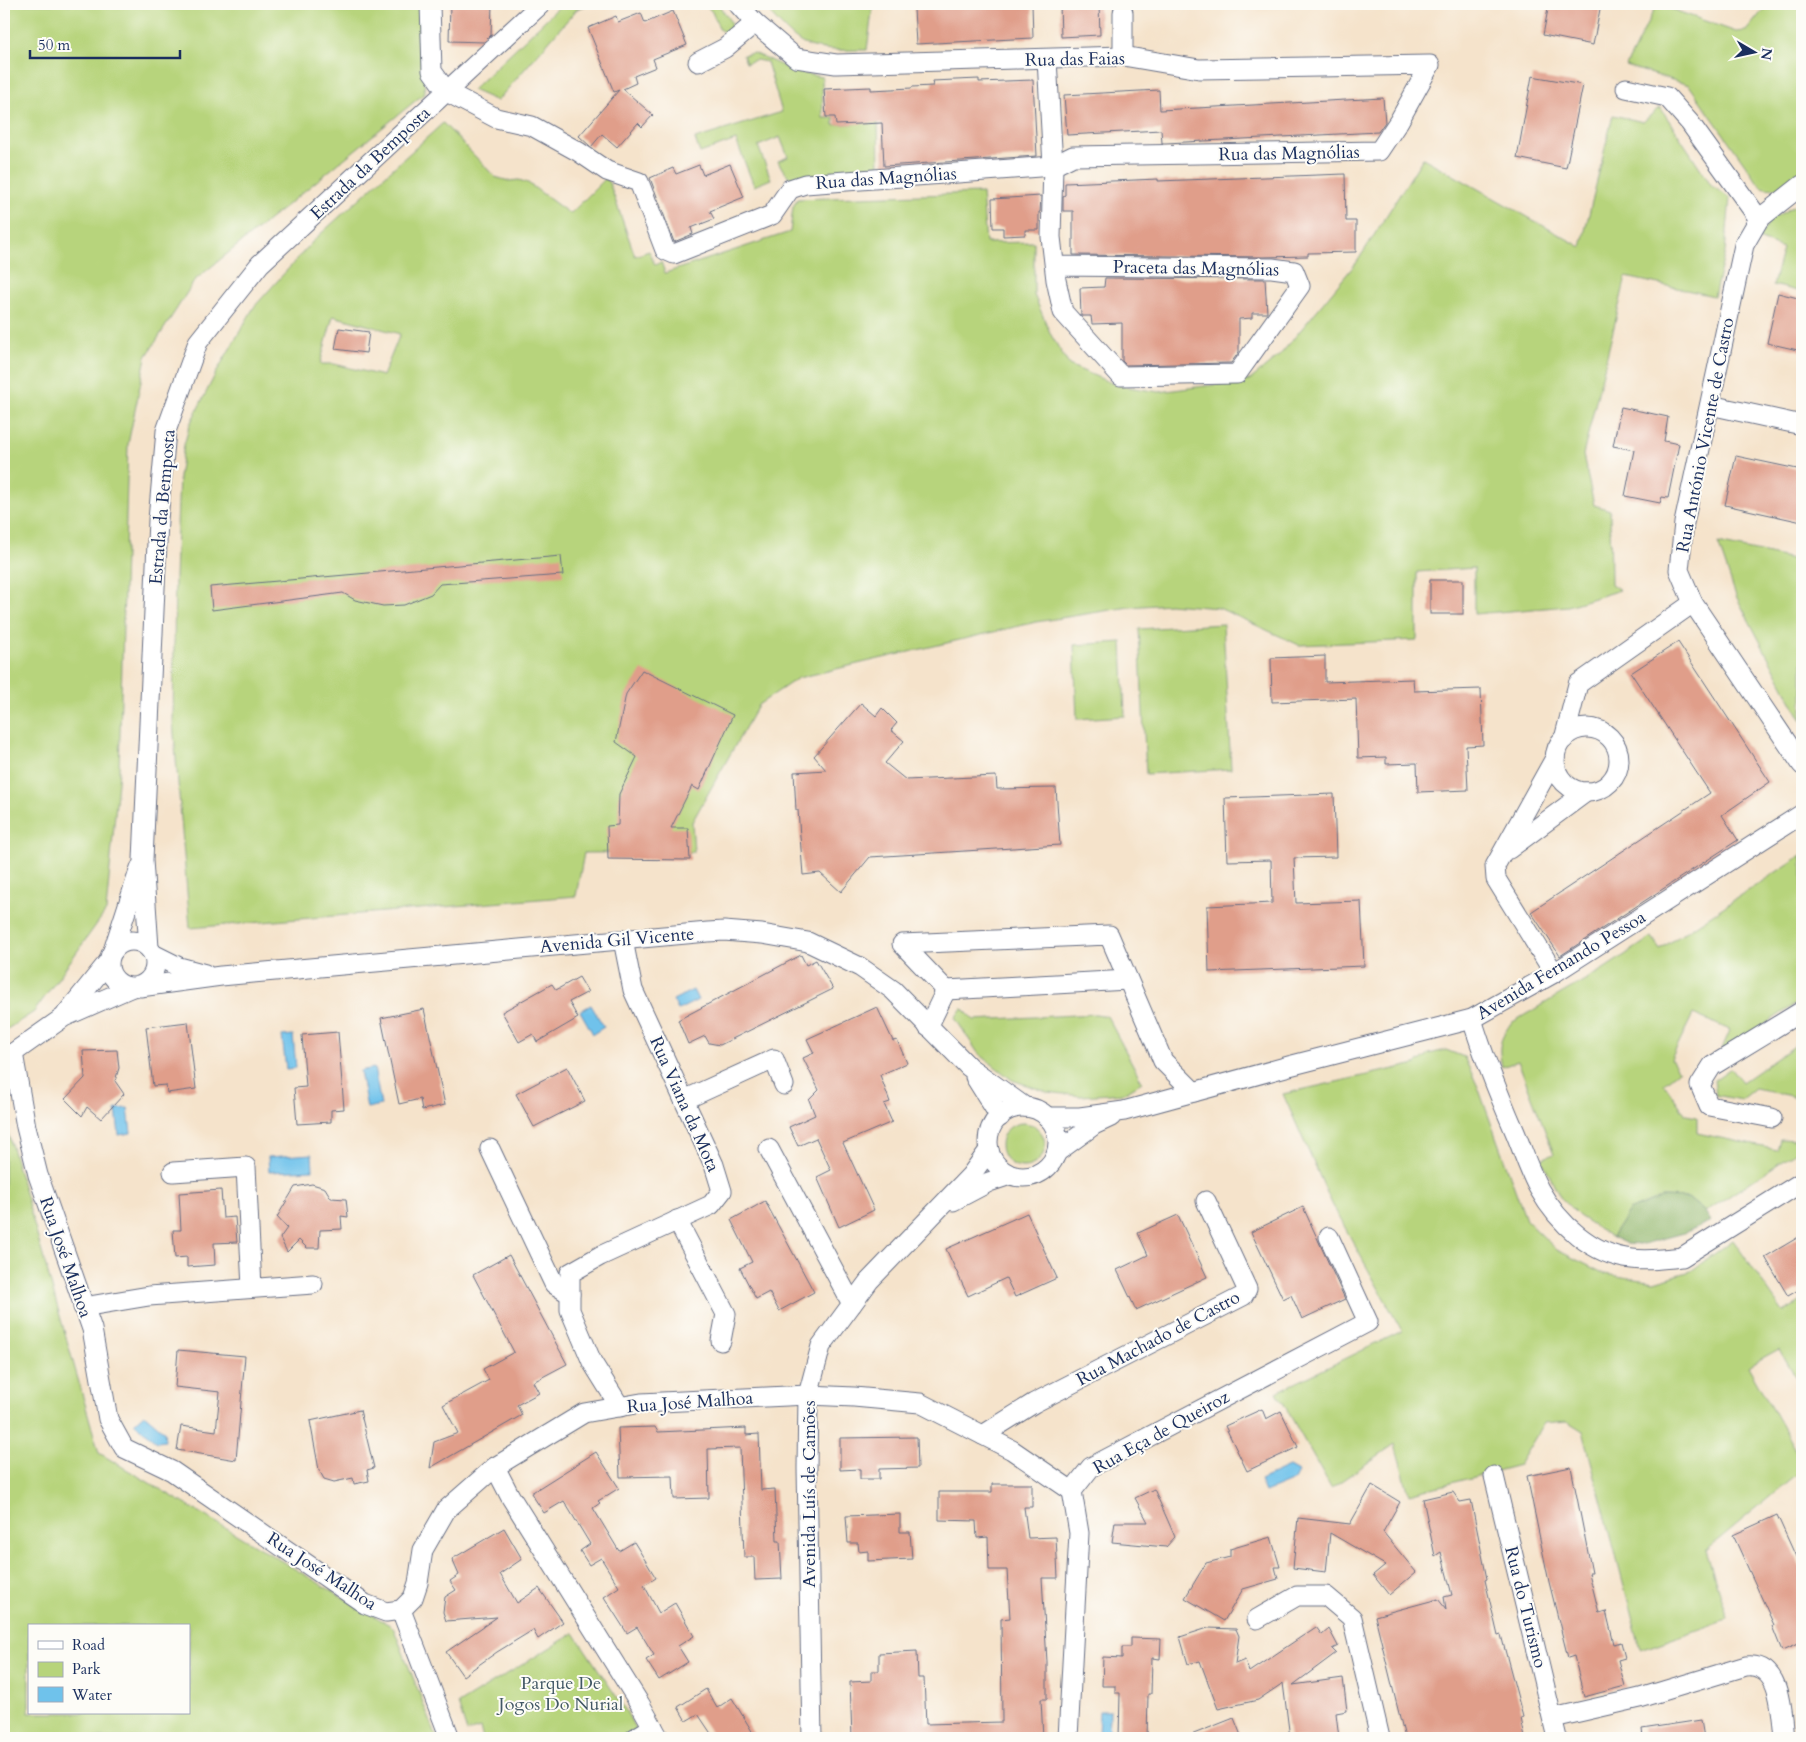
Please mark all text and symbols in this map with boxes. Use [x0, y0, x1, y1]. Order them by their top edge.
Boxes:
scale bar [30, 28, 180, 60]
north arrow [1728, 28, 1778, 78]
text: 50 m [38, 35, 70, 55]
street label: Rua das Faias [1025, 46, 1125, 73]
text: N [1756, 46, 1777, 61]
street label: Estrada da Bemposta [305, 101, 436, 226]
street label: Rua das Magnólias [1218, 140, 1360, 167]
street label: Rua das Magnólias [815, 161, 957, 196]
street label: Praceta das Magnólias [1113, 255, 1279, 282]
street label: Rua António Vicente de Castro [1670, 315, 1741, 555]
street label: Estrada da Bemposta [143, 428, 182, 586]
street label: Avenida Fernando Pessoa [1472, 905, 1651, 1026]
street label: Avenida Gil Vicente [539, 921, 695, 960]
street label: Rua Viana da Mota [643, 1032, 726, 1176]
street label: Rua José Malhoa [33, 1193, 98, 1321]
street label: Rua Machado de Castro [1072, 1285, 1245, 1392]
street label: Rua Eça de Queiroz [1089, 1385, 1234, 1480]
street label: Rua José Malhoa [626, 1386, 754, 1419]
street label: Avenida Luís de Camões [797, 1400, 822, 1588]
street label: Rua José Malhoa [262, 1526, 382, 1616]
street label: Rua do Turismo [1498, 1544, 1553, 1671]
legend [28, 1624, 190, 1714]
text: Road [72, 1635, 105, 1655]
text: Park [72, 1659, 101, 1679]
park label: Parque De Jogos Do Nurial [496, 1671, 624, 1717]
text: Water [71, 1685, 113, 1705]

